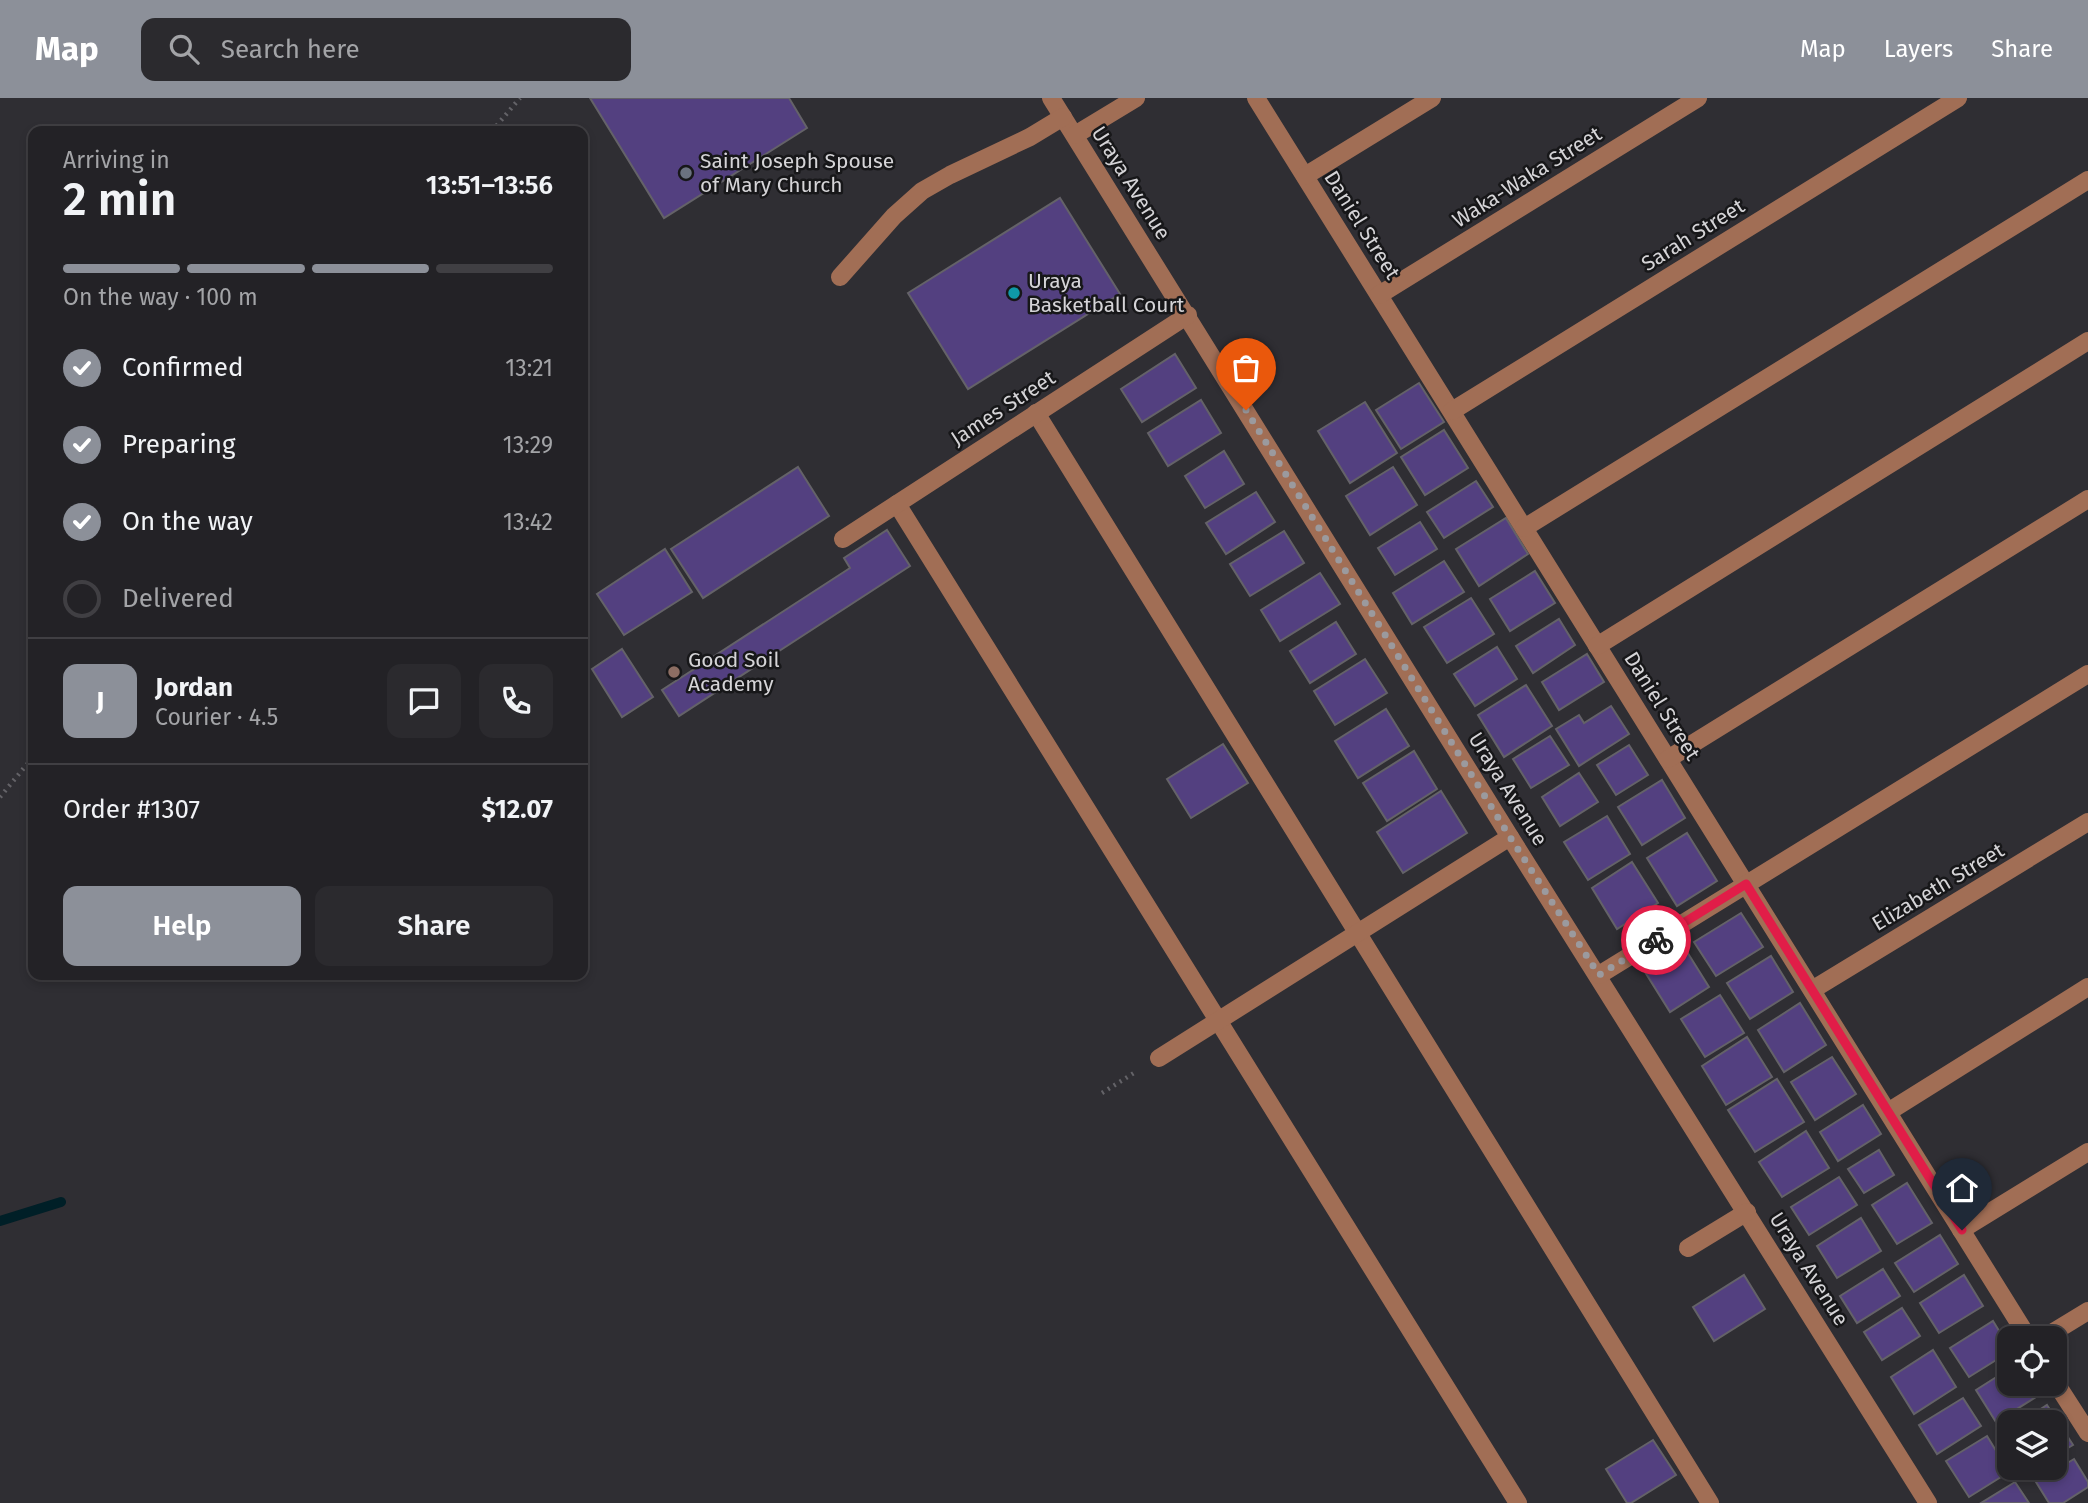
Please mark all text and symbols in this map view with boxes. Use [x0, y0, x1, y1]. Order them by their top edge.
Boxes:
search box [141, 18, 631, 81]
text: Map [35, 29, 99, 69]
icon: search [165, 30, 203, 68]
text: Search here [221, 34, 360, 65]
text: Map [1800, 35, 1846, 63]
text: Layers [1884, 35, 1953, 63]
text: Share [1991, 35, 2053, 63]
street label: Uraya Avenue [1086, 121, 1176, 245]
street label: Waka-Waka Street [1448, 121, 1607, 233]
text: Arriving in [63, 146, 170, 174]
place label: Saint Joseph Spouse of Mary Church [700, 148, 894, 198]
marker: Saint Joseph Spouse of Mary Church [678, 165, 694, 181]
street label: Daniel Street [1318, 166, 1406, 284]
text: 13:51–13:56 [426, 170, 553, 201]
text: 2 min [63, 172, 176, 227]
street label: Sarah Street [1637, 193, 1750, 277]
place label: Uraya Basketball Court [1028, 268, 1185, 318]
text: On the way · 100 m [63, 283, 258, 311]
marker: Uraya Basketball Court [1006, 285, 1022, 301]
pin [1216, 338, 1276, 410]
icon: check [63, 349, 101, 387]
icon: bag [1227, 349, 1265, 387]
text: Confirmed [122, 352, 243, 383]
text: 13:21 [505, 354, 553, 382]
street label: James Street [946, 364, 1061, 451]
icon: check [63, 426, 101, 464]
text: Preparing [122, 429, 235, 460]
text: 13:29 [503, 431, 553, 459]
icon: check [63, 503, 101, 541]
text: On the way [122, 506, 253, 537]
text: 13:42 [503, 508, 553, 536]
text: Delivered [122, 583, 234, 614]
place label: Good Soil Academy [688, 647, 780, 697]
street label: Daniel Street [1618, 647, 1706, 765]
button: chat [387, 664, 461, 738]
button: phone [479, 664, 553, 738]
marker: Good Soil Academy [666, 664, 682, 680]
text: Jordan [155, 672, 233, 703]
text: J [96, 686, 104, 717]
text: Courier · 4.5 [155, 703, 278, 731]
street label: Uraya Avenue [1463, 727, 1553, 851]
text: Order #1307 [63, 794, 200, 825]
text: $12.07 [481, 794, 553, 825]
street label: Elizabeth Street [1867, 837, 2009, 937]
button: Help [63, 886, 301, 966]
button: Share [315, 886, 553, 966]
courier [1621, 905, 1691, 975]
icon: bike [1637, 921, 1675, 959]
pin [1932, 1158, 1992, 1230]
icon: home [1943, 1169, 1981, 1207]
street label: Uraya Avenue [1764, 1207, 1854, 1331]
map controls [1997, 1326, 2067, 1480]
button: locate [1997, 1326, 2067, 1396]
button: layers [1997, 1410, 2067, 1480]

